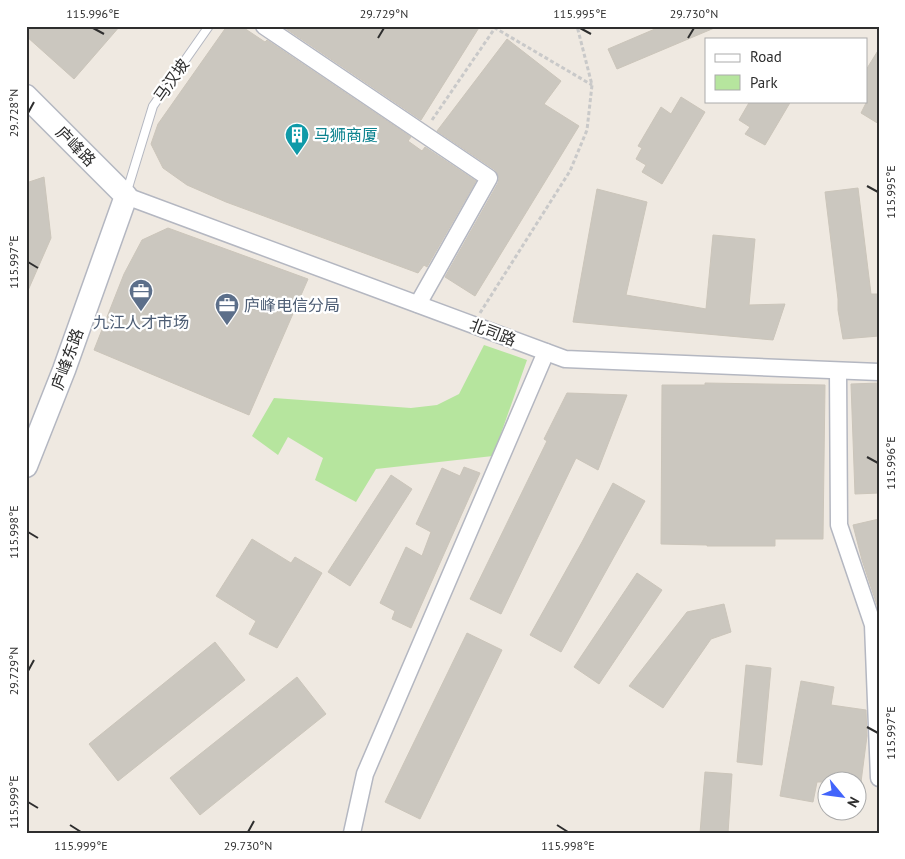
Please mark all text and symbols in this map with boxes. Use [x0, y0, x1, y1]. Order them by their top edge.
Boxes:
text: 115.996°E [66, 6, 120, 21]
text: 29.729°N [360, 6, 408, 21]
text: 115.995°E [553, 6, 607, 21]
text: 29.730°N [670, 6, 718, 21]
legend [705, 38, 868, 102]
text: Road [750, 47, 782, 66]
street label: 马汉坡 [149, 55, 193, 105]
text: Park [750, 73, 778, 92]
text: 29.728°N [6, 89, 21, 137]
street label: 庐峰路 [52, 122, 100, 170]
building icon: 马狮商厦 [284, 122, 310, 156]
place label: 马狮商厦 [314, 125, 378, 145]
text: 115.995°E [883, 165, 898, 219]
text: 115.997°E [6, 235, 21, 289]
office icon: 九江人才市场 [128, 278, 154, 312]
office icon: 庐峰电信分局 [214, 292, 240, 326]
place label: 庐峰电信分局 [244, 295, 340, 315]
place label: 九江人才市场 [93, 312, 189, 332]
street label: 北司路 [467, 314, 519, 350]
street label: 庐峰东路 [47, 326, 87, 392]
text: 115.996°E [883, 436, 898, 490]
text: 115.998°E [6, 505, 21, 559]
text: 29.729°N [6, 647, 21, 695]
text: 115.997°E [883, 706, 898, 760]
north arrow [818, 772, 868, 822]
text: 115.999°E [6, 775, 21, 829]
text: N [843, 794, 863, 811]
text: 115.999°E [54, 838, 108, 853]
text: 29.730°N [224, 838, 272, 853]
text: 115.998°E [541, 838, 595, 853]

